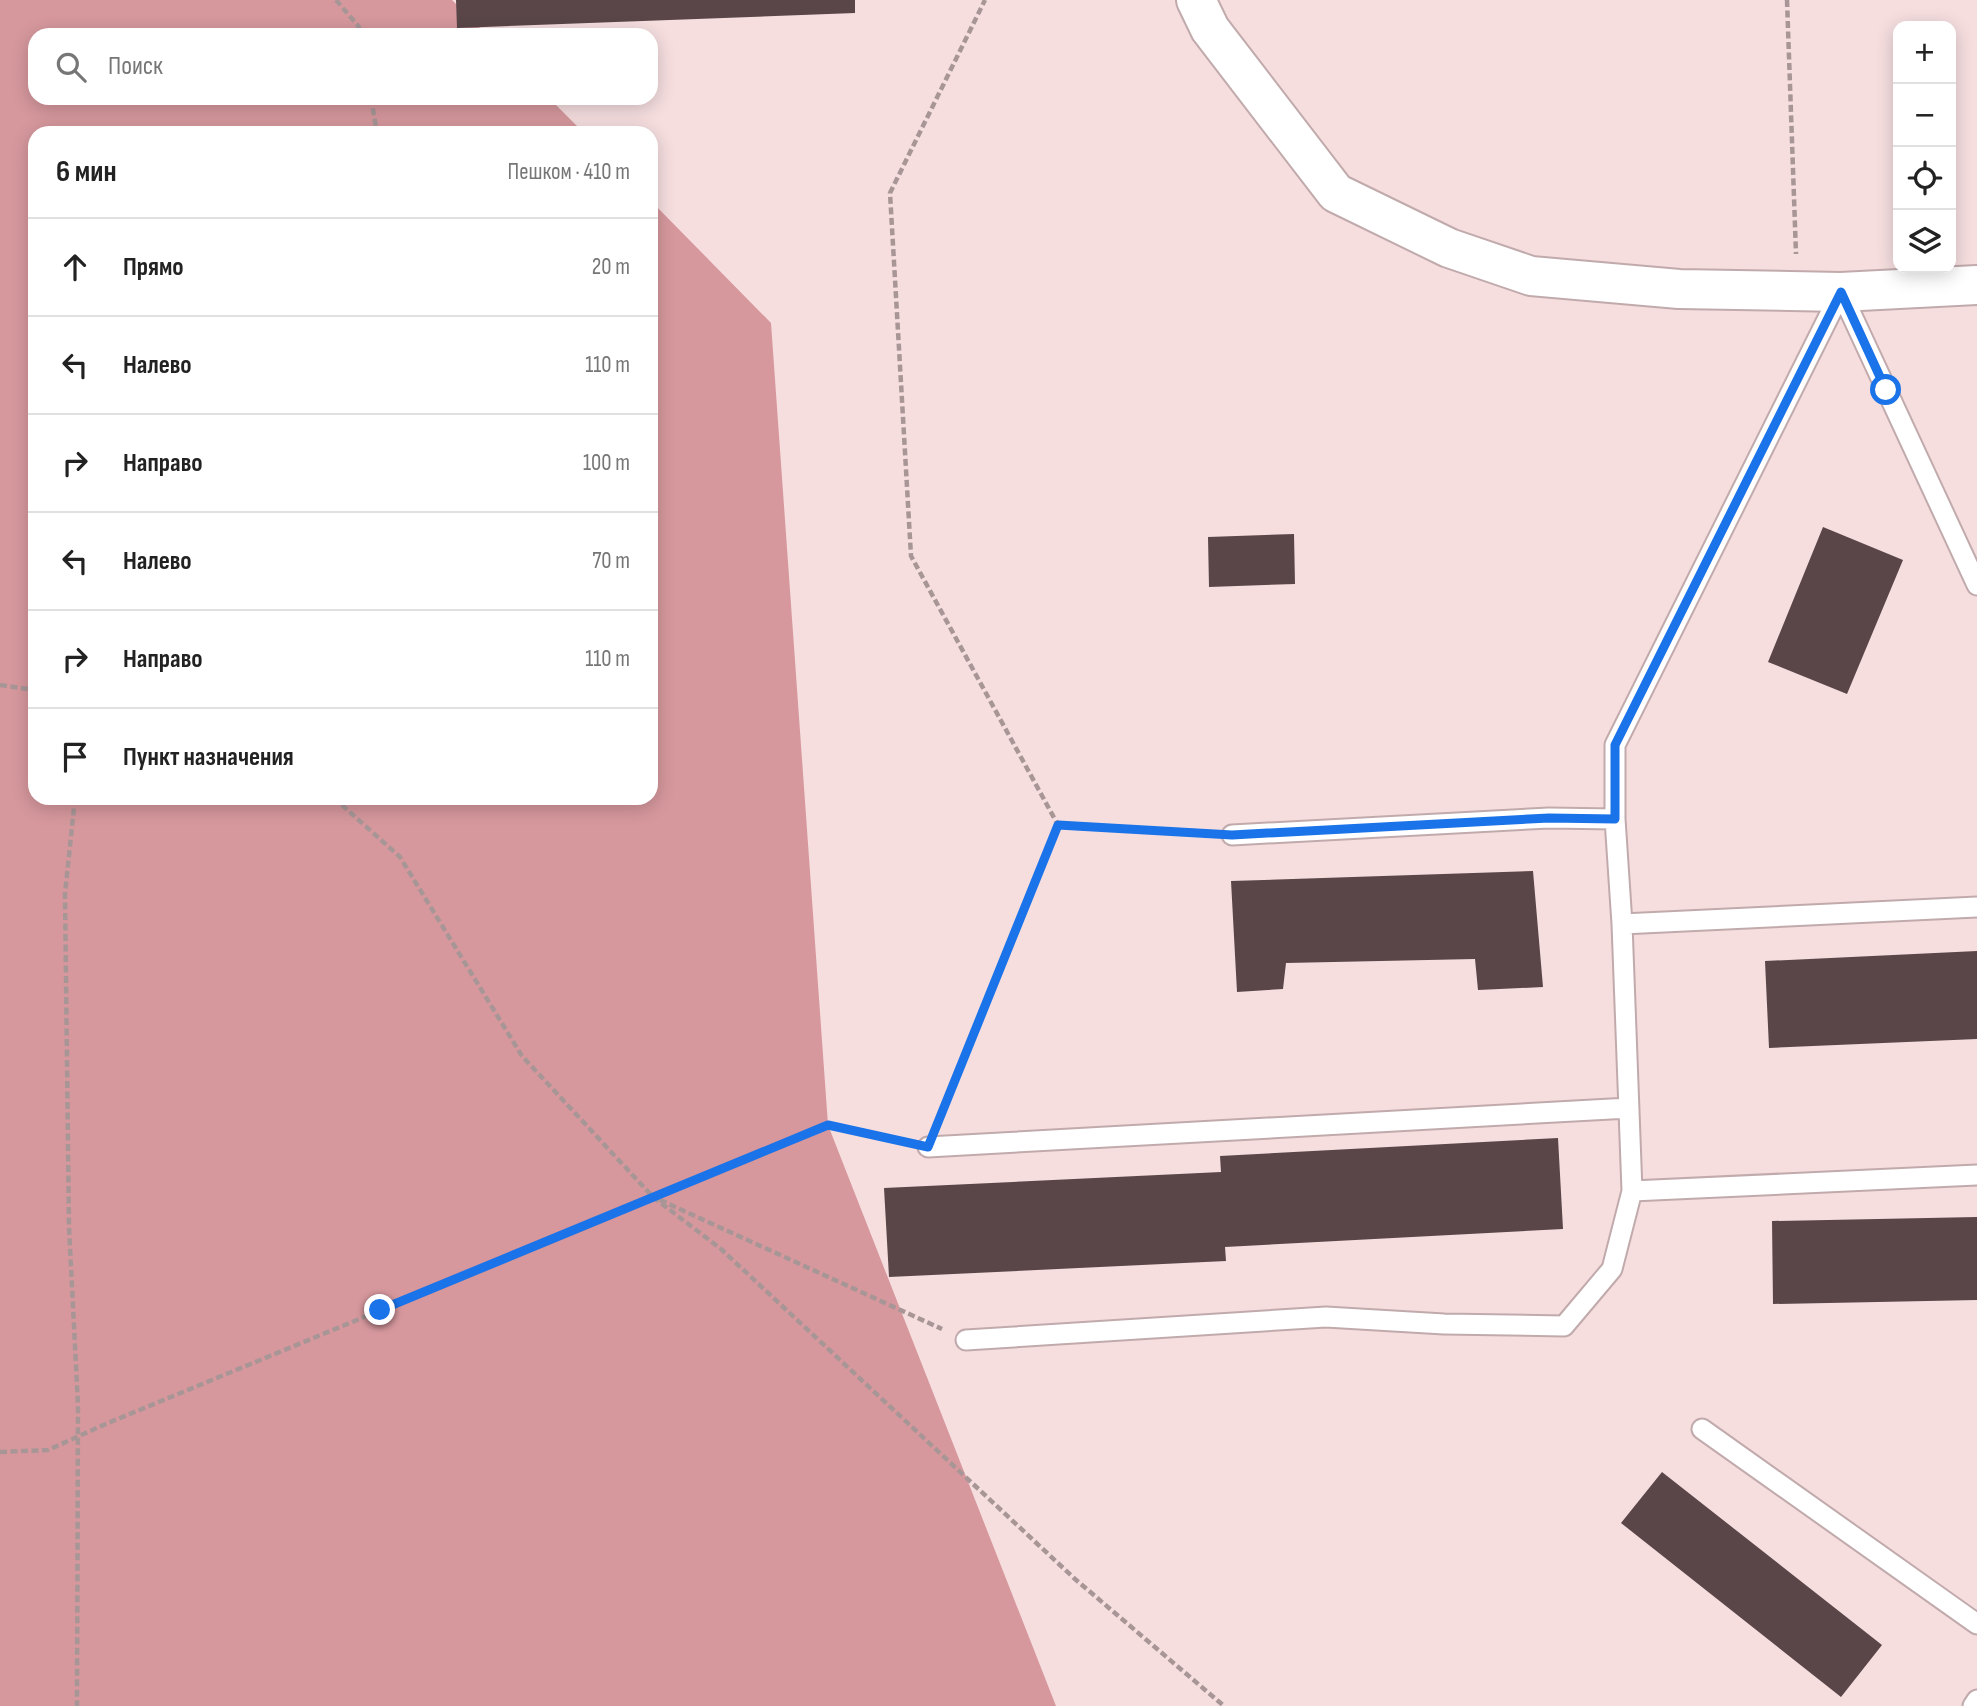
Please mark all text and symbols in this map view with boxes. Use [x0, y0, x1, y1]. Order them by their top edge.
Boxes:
map controls [1893, 21, 1956, 273]
button: + [1893, 21, 1956, 84]
search box [28, 28, 658, 105]
icon: search [52, 48, 90, 86]
text: Поиск [108, 51, 163, 82]
button: − [1893, 84, 1956, 147]
button: locate [1893, 147, 1956, 210]
text: 6 мин [56, 154, 117, 190]
text: Пешком · 410 m [508, 158, 630, 186]
button: layers [1893, 210, 1956, 273]
icon: ahead [56, 248, 94, 286]
text: Прямо [123, 252, 184, 283]
text: 20 m [592, 253, 630, 281]
icon: left [56, 346, 94, 384]
text: Налево [123, 350, 192, 381]
text: 110 m [585, 351, 630, 379]
route start [1870, 374, 1901, 405]
icon: right [56, 444, 94, 482]
text: Направо [123, 448, 202, 479]
text: 100 m [583, 449, 630, 477]
icon: left [56, 542, 94, 580]
text: Налево [123, 546, 192, 577]
text: 70 m [592, 547, 630, 575]
icon: right [56, 640, 94, 678]
text: Направо [123, 644, 202, 675]
text: 110 m [585, 645, 630, 673]
icon: arrive [56, 738, 94, 776]
text: Пункт назначения [123, 742, 294, 773]
route end [364, 1294, 395, 1325]

